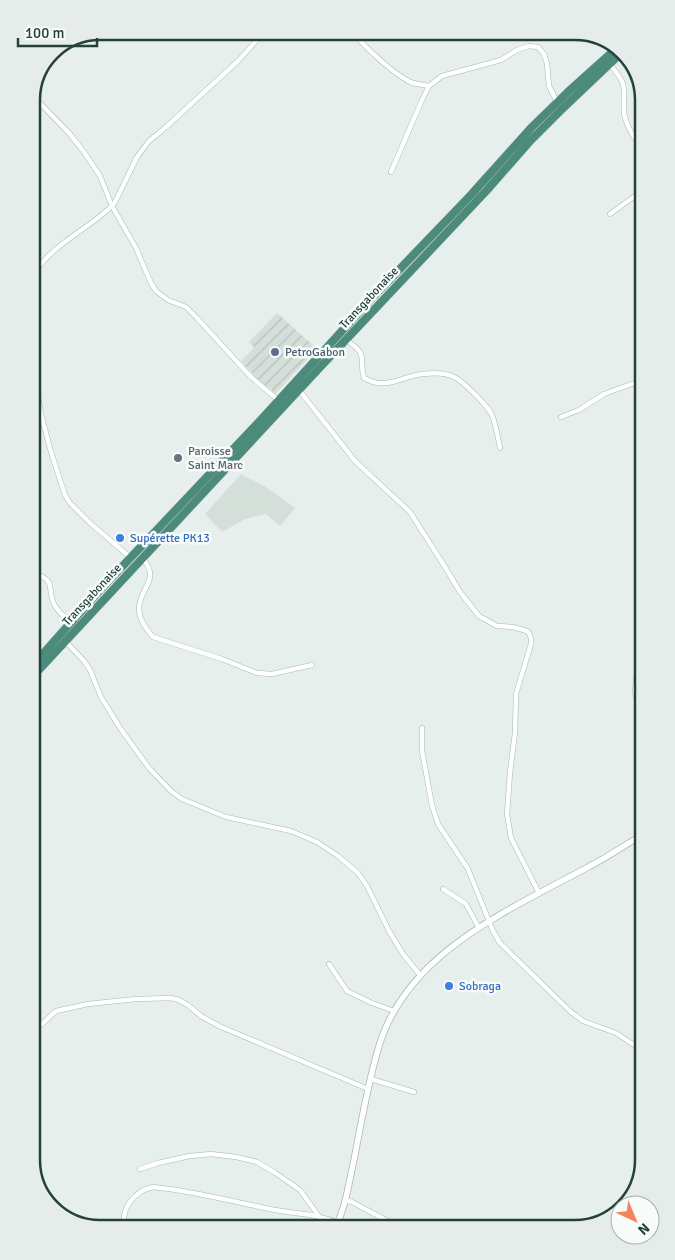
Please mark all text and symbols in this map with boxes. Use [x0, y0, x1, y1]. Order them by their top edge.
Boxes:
scale bar [18, 15, 96, 47]
text: 100 m [25, 24, 65, 42]
street label: Transgabonaise [336, 264, 402, 332]
place label: PetroGabon [285, 345, 345, 360]
marker: PetroGabon [269, 346, 281, 358]
place label: Paroisse Saint Marc [188, 444, 243, 473]
marker: Paroisse Saint Marc [172, 452, 184, 464]
place label: Supérette PK13 [130, 531, 210, 546]
marker: Supérette PK13 [114, 532, 126, 544]
street label: Transgabonaise [59, 561, 125, 629]
place label: Sobraga [459, 979, 501, 994]
marker: Sobraga [443, 980, 455, 992]
north arrow [610, 1195, 660, 1245]
text: N [634, 1219, 653, 1238]

